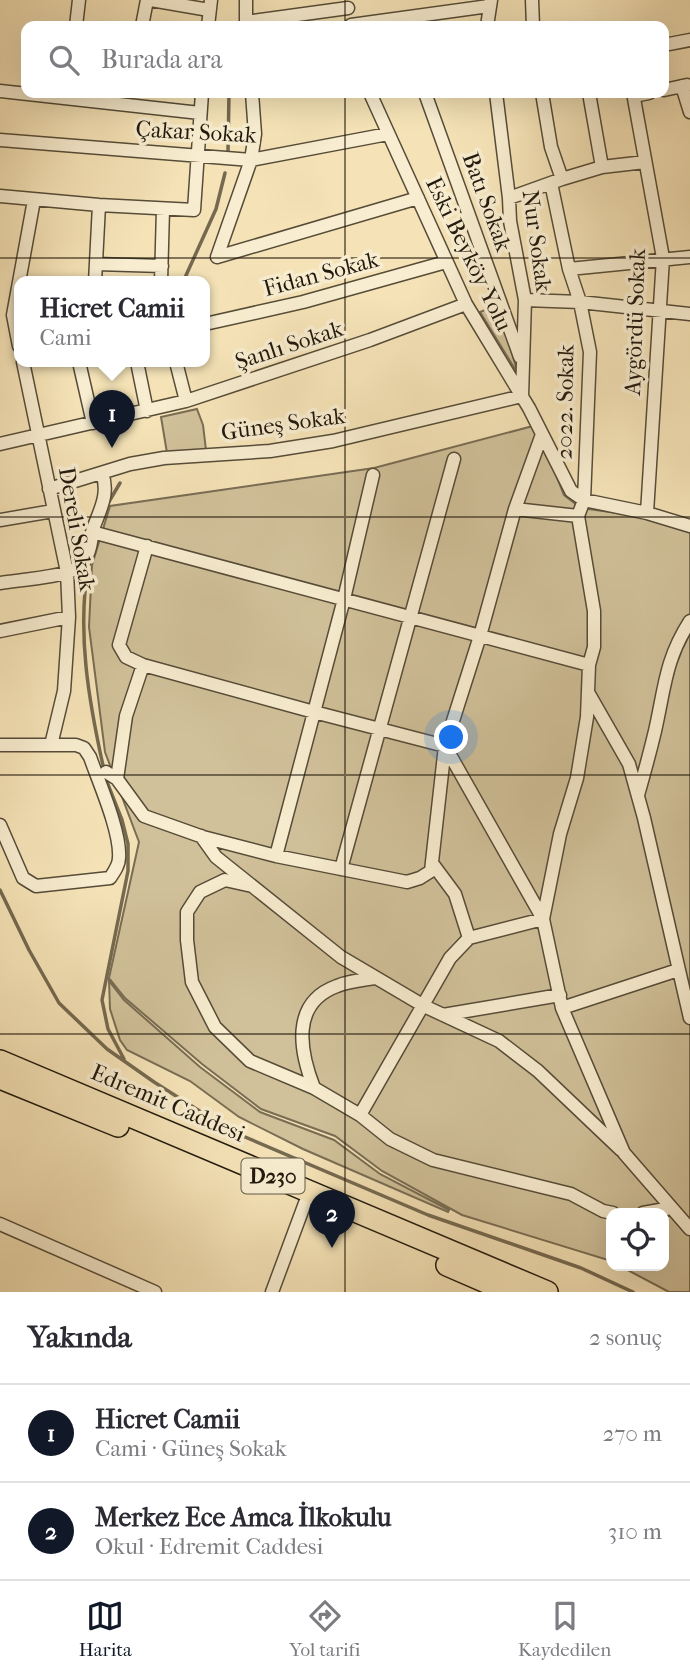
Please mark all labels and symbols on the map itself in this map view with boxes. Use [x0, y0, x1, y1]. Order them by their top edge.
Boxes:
street label: Çakar Sokak [135, 115, 258, 149]
street label: Batı Sokak [457, 149, 518, 256]
street label: Eski Beyköy Yolu [420, 173, 518, 335]
street label: Nur Sokak [517, 188, 558, 295]
street label: Fidan Sokak [260, 245, 383, 302]
street label: Aygördü Sokak [619, 247, 651, 397]
street label: Şanlı Sokak [232, 315, 347, 375]
street label: 2022. Sokak [550, 343, 580, 460]
pin: 1 [89, 390, 135, 448]
street label: Güneş Sokak [219, 402, 348, 446]
street label: Dereli Sokak [53, 465, 101, 594]
your location [434, 720, 468, 754]
street label: Edremit Caddesi [87, 1058, 249, 1148]
road number: D230 [242, 1158, 304, 1194]
pin: 2 [309, 1190, 355, 1248]

